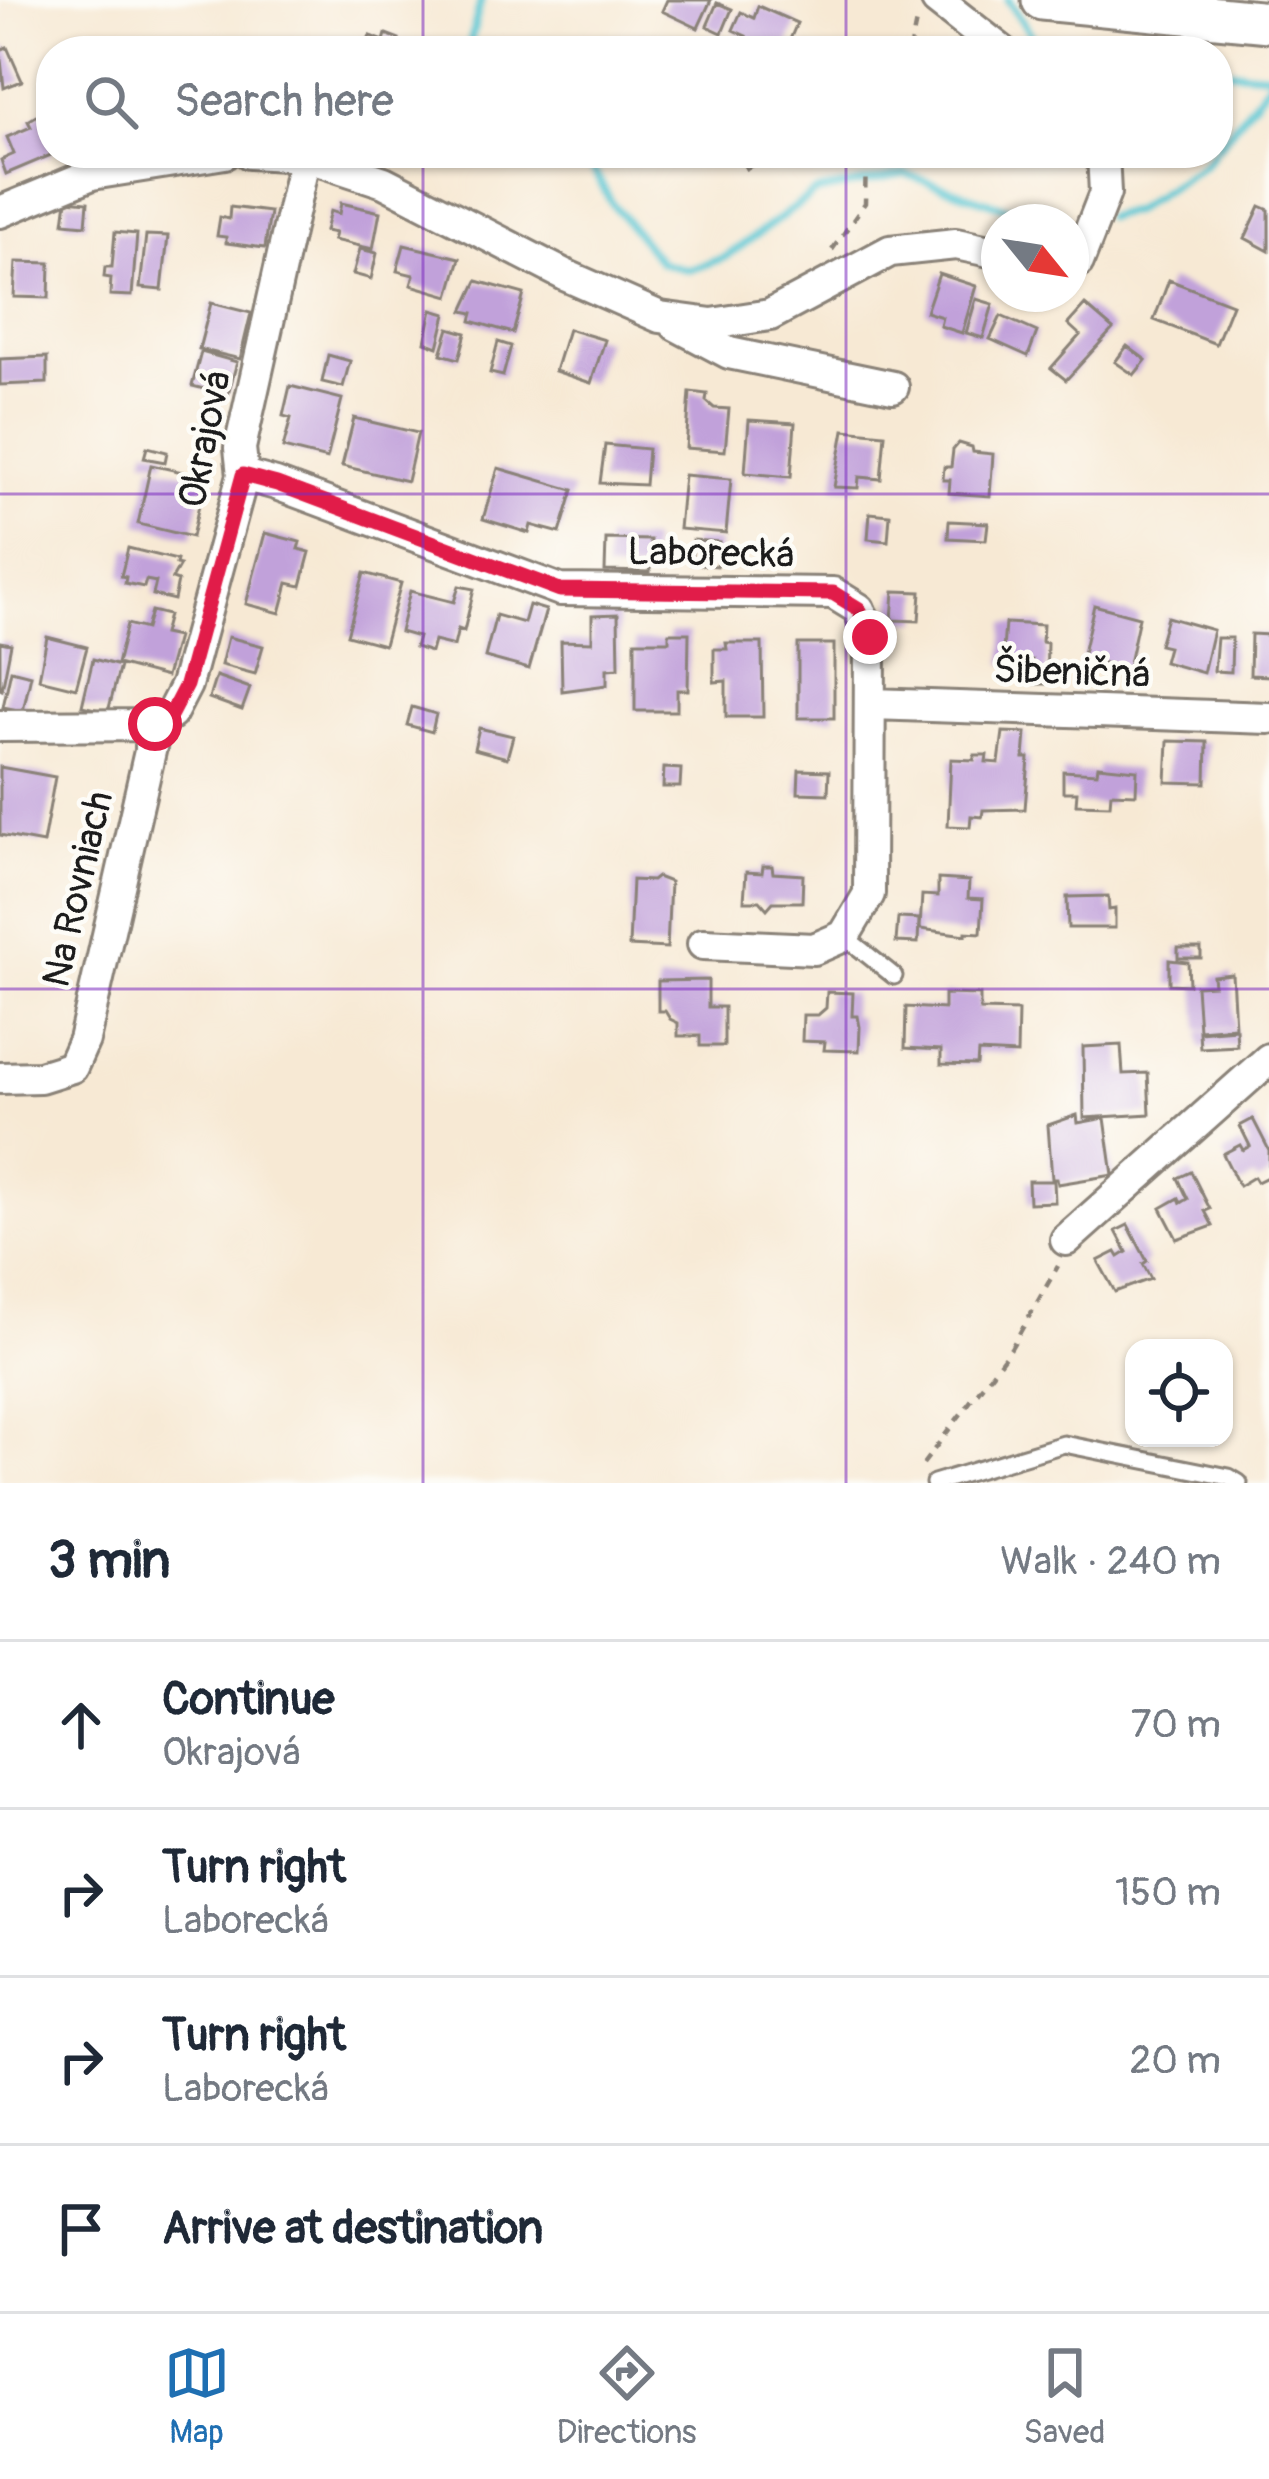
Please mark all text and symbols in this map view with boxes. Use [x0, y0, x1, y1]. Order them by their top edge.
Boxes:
search box [36, 36, 1233, 168]
icon: search [78, 69, 144, 135]
text: Search here [174, 74, 394, 130]
north arrow [981, 204, 1089, 312]
street label: Okrajová [168, 366, 242, 512]
street label: Laborecká [627, 527, 795, 579]
route end [843, 610, 897, 664]
street label: Šibeničná [993, 645, 1151, 699]
route start [128, 697, 182, 751]
street label: Na Rovniach [32, 786, 124, 992]
map controls [1125, 1339, 1233, 1447]
button: locate [1125, 1339, 1233, 1447]
text: 3 min [48, 1529, 170, 1593]
text: Walk · 240 m [1000, 1537, 1221, 1586]
text: Continue [162, 1672, 335, 1728]
icon: ahead [48, 1692, 114, 1758]
text: 70 m [1131, 1700, 1221, 1749]
text: Okrajová [162, 1728, 301, 1777]
text: Turn right [162, 1840, 346, 1896]
icon: right [48, 1860, 114, 1926]
text: 150 m [1115, 1868, 1221, 1917]
text: Laborecká [162, 1896, 329, 1945]
text: Turn right [162, 2008, 346, 2064]
icon: right [48, 2028, 114, 2094]
text: 20 m [1129, 2036, 1221, 2085]
text: Laborecká [162, 2064, 329, 2113]
icon: arrive [48, 2196, 114, 2262]
text: Arrive at destination [162, 2201, 543, 2257]
tab: Map [164, 2340, 230, 2453]
tab: Directions [557, 2340, 697, 2453]
tab: Saved [1024, 2340, 1105, 2453]

